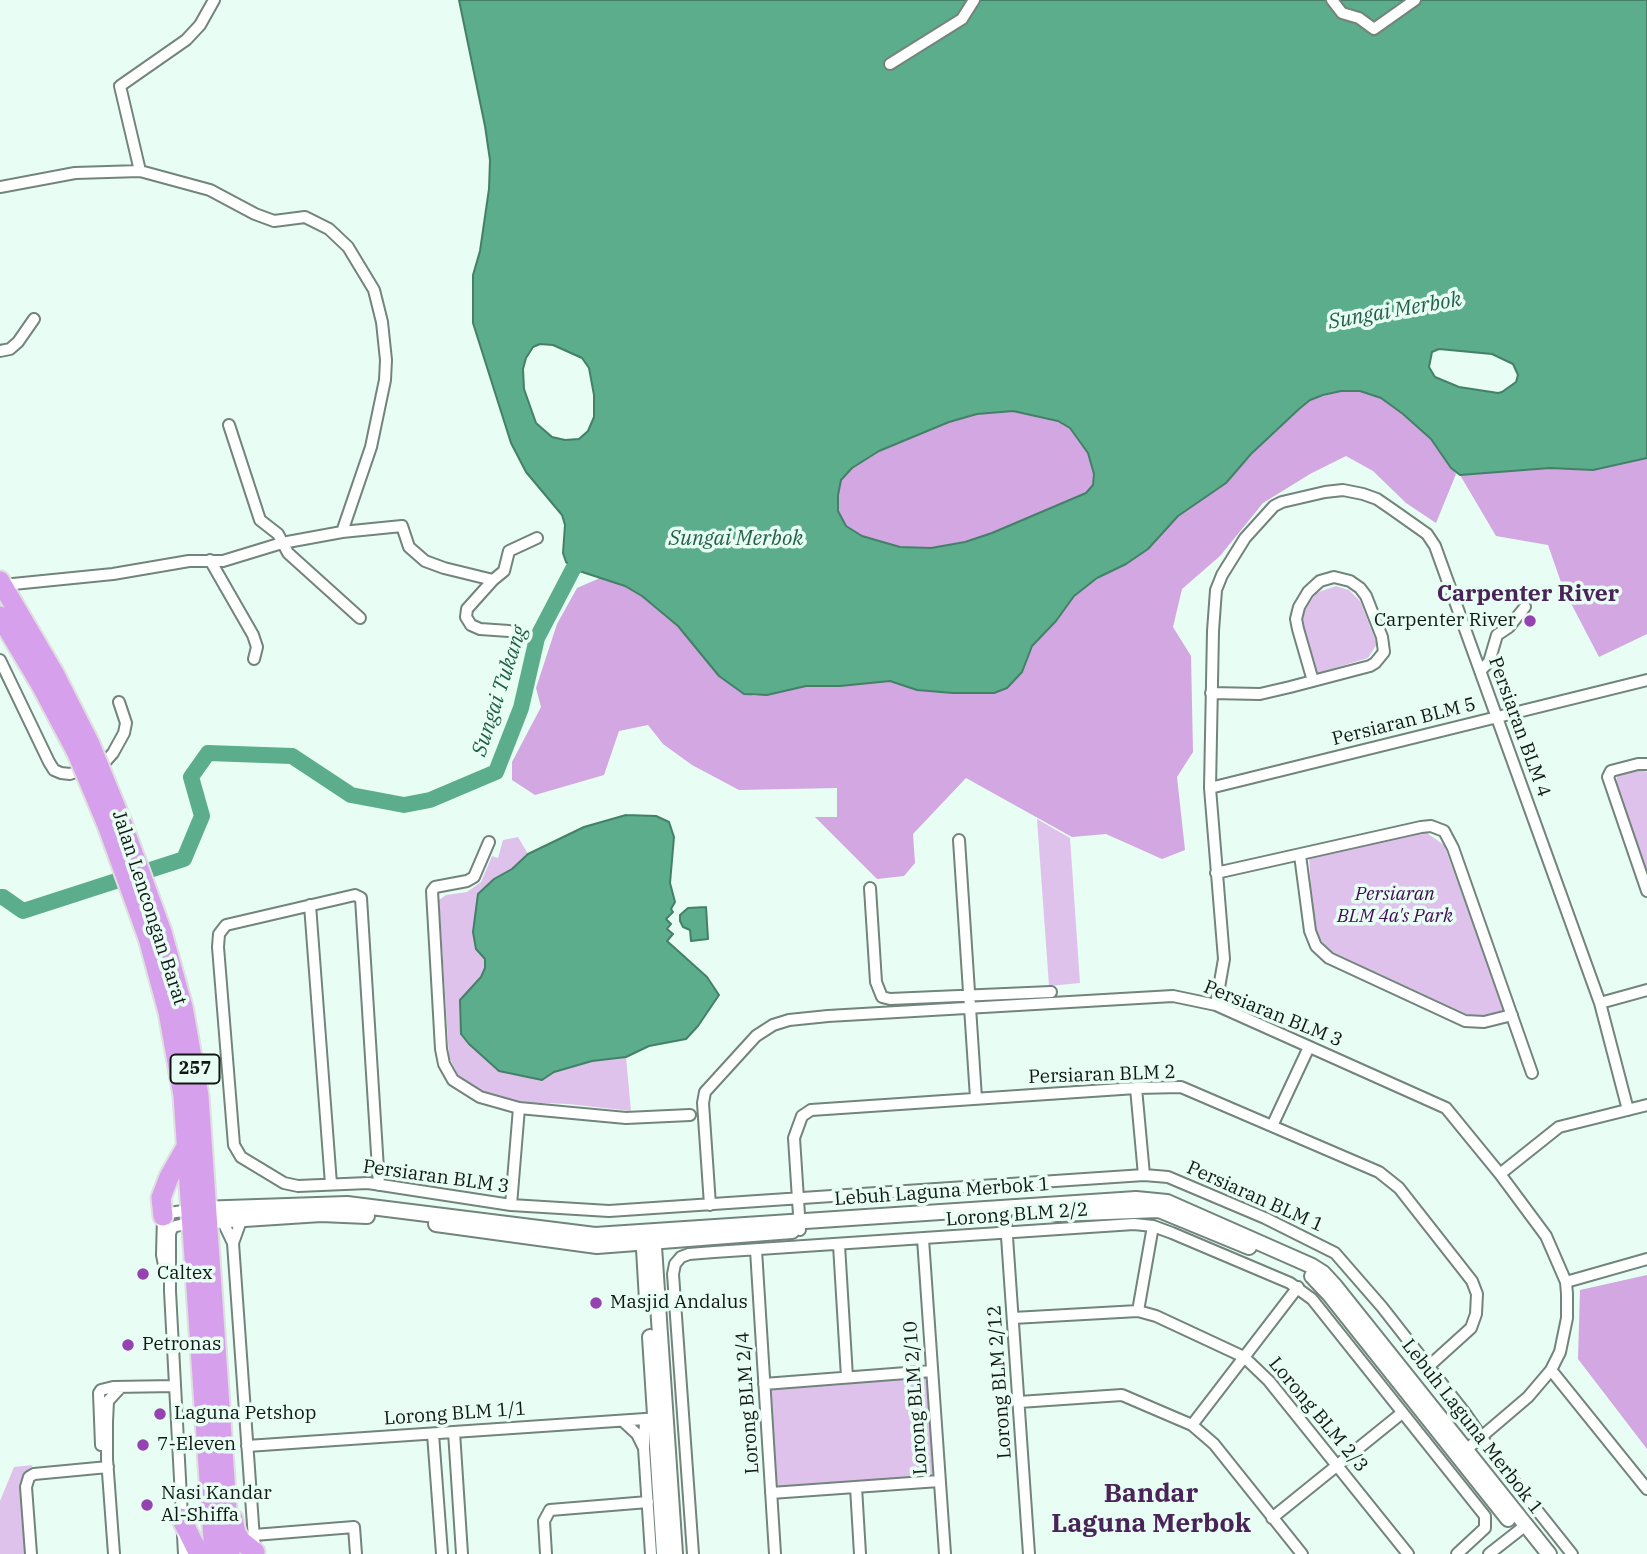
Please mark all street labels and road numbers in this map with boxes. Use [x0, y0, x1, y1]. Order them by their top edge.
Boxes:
street label: Persiaran BLM 4 [1483, 654, 1555, 800]
street label: Persiaran BLM 5 [1330, 693, 1478, 751]
street label: Jalan Lencongan Barat [107, 808, 191, 1008]
street label: Persiaran BLM 3 [1200, 976, 1346, 1052]
road number: 257 [170, 1054, 220, 1084]
street label: Persiaran BLM 2 [1028, 1061, 1176, 1089]
street label: Persiaran BLM 3 [361, 1155, 511, 1199]
street label: Persiaran BLM 1 [1183, 1157, 1327, 1237]
street label: Lebuh Laguna Merbok 1 [834, 1173, 1050, 1211]
street label: Lorong BLM 2/2 [945, 1199, 1089, 1231]
street label: Lorong BLM 2/12 [983, 1304, 1017, 1460]
street label: Lorong BLM 2/10 [899, 1320, 933, 1476]
street label: Lorong BLM 2/4 [732, 1331, 764, 1475]
street label: Lebuh Laguna Merbok 1 [1397, 1335, 1547, 1519]
street label: Lorong BLM 2/3 [1263, 1353, 1373, 1477]
street label: Lorong BLM 1/1 [383, 1398, 527, 1430]

